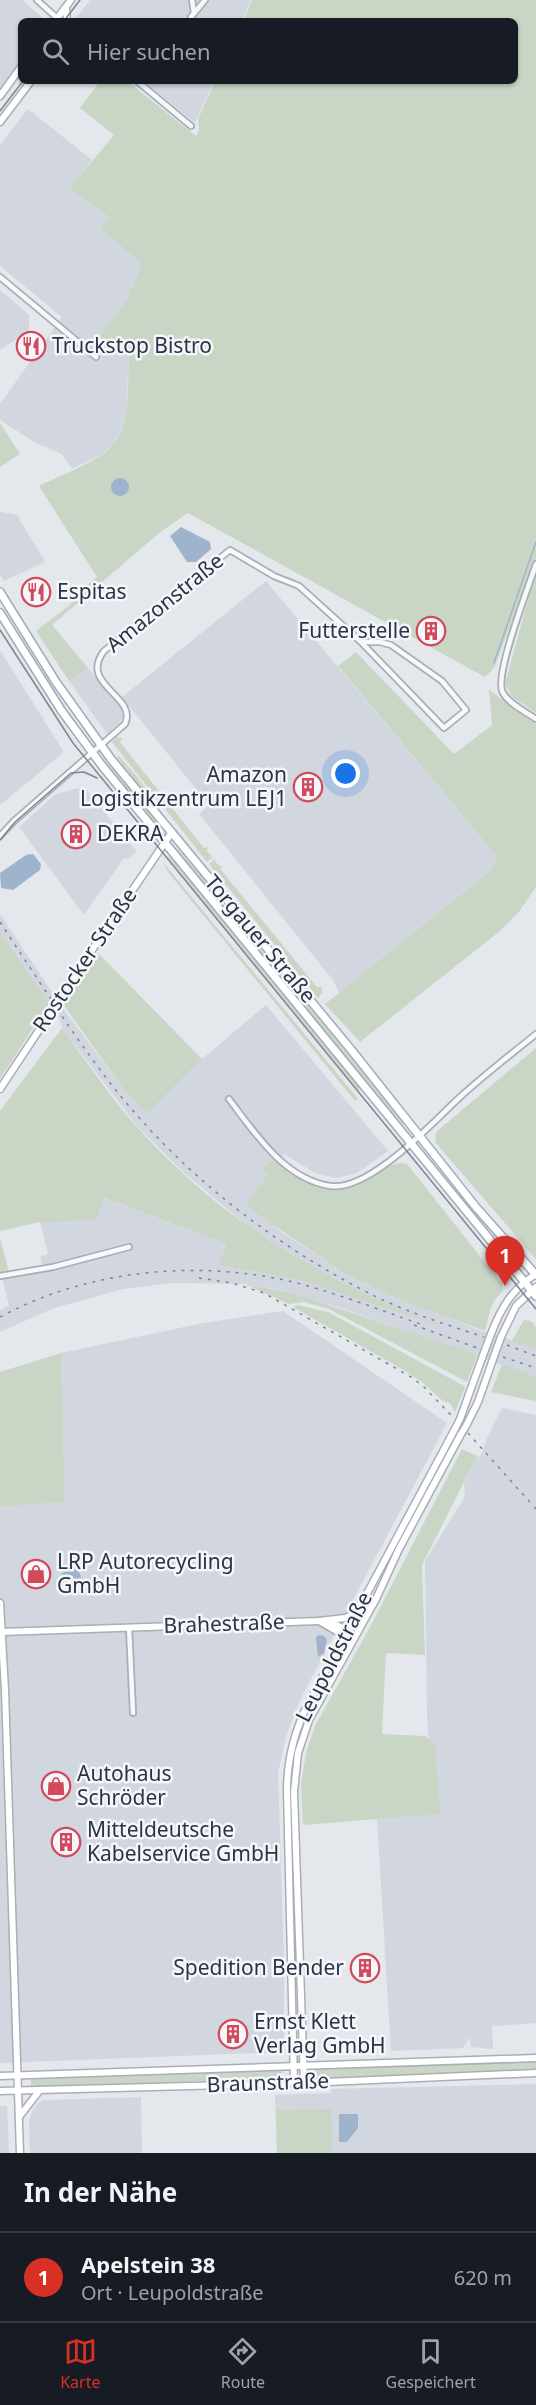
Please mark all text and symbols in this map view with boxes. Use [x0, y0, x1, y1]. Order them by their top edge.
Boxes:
search box [18, 18, 518, 84]
icon: search [39, 35, 72, 68]
text: Hier suchen [87, 36, 211, 66]
restaurant icon: Truckstop Bistro [15, 330, 47, 362]
place label: Truckstop Bistro [52, 331, 212, 359]
street label: Amazonstraße [100, 546, 229, 658]
restaurant icon: Espitas [20, 576, 52, 608]
place label: Espitas [57, 577, 127, 605]
building icon: Futterstelle [415, 615, 447, 647]
place label: Futterstelle [298, 616, 410, 644]
your location [331, 759, 360, 788]
place label: Amazon Logistikzentrum LEJ1 [80, 760, 287, 812]
building icon: Amazon Logistikzentrum LEJ1 [292, 771, 324, 803]
building icon: DEKRA [60, 818, 92, 850]
place label: DEKRA [97, 819, 164, 847]
street label: Torgauer Straße [199, 868, 323, 1008]
street label: Rostocker Straße [26, 882, 143, 1037]
pin: 1 [486, 1236, 524, 1286]
place label: LRP Autorecycling GmbH [57, 1547, 234, 1599]
shop icon: LRP Autorecycling GmbH [20, 1558, 52, 1590]
street label: Leupoldstraße [288, 1587, 378, 1726]
street label: Brahestraße [163, 1607, 285, 1639]
place label: Autohaus Schröder [77, 1759, 171, 1811]
shop icon: Autohaus Schröder [40, 1770, 72, 1802]
place label: Mitteldeutsche Kabelservice GmbH [87, 1815, 279, 1867]
building icon: Mitteldeutsche Kabelservice GmbH [50, 1826, 82, 1858]
building icon: Spedition Bender [349, 1952, 381, 1984]
place label: Spedition Bender [173, 1953, 344, 1981]
place label: Ernst Klett Verlag GmbH [254, 2007, 386, 2059]
building icon: Ernst Klett Verlag GmbH [217, 2018, 249, 2050]
street label: Braunstraße [206, 2066, 330, 2098]
text: In der Nähe [24, 2174, 177, 2210]
text: Apelstein 38 [81, 2249, 215, 2279]
text: 1 [38, 2264, 49, 2291]
text: 620 m [454, 2264, 512, 2291]
text: Ort · Leupoldstraße [81, 2279, 264, 2306]
tab: Karte [60, 2335, 100, 2393]
tab: Route [221, 2335, 265, 2393]
tab: Gespeichert [385, 2335, 476, 2393]

